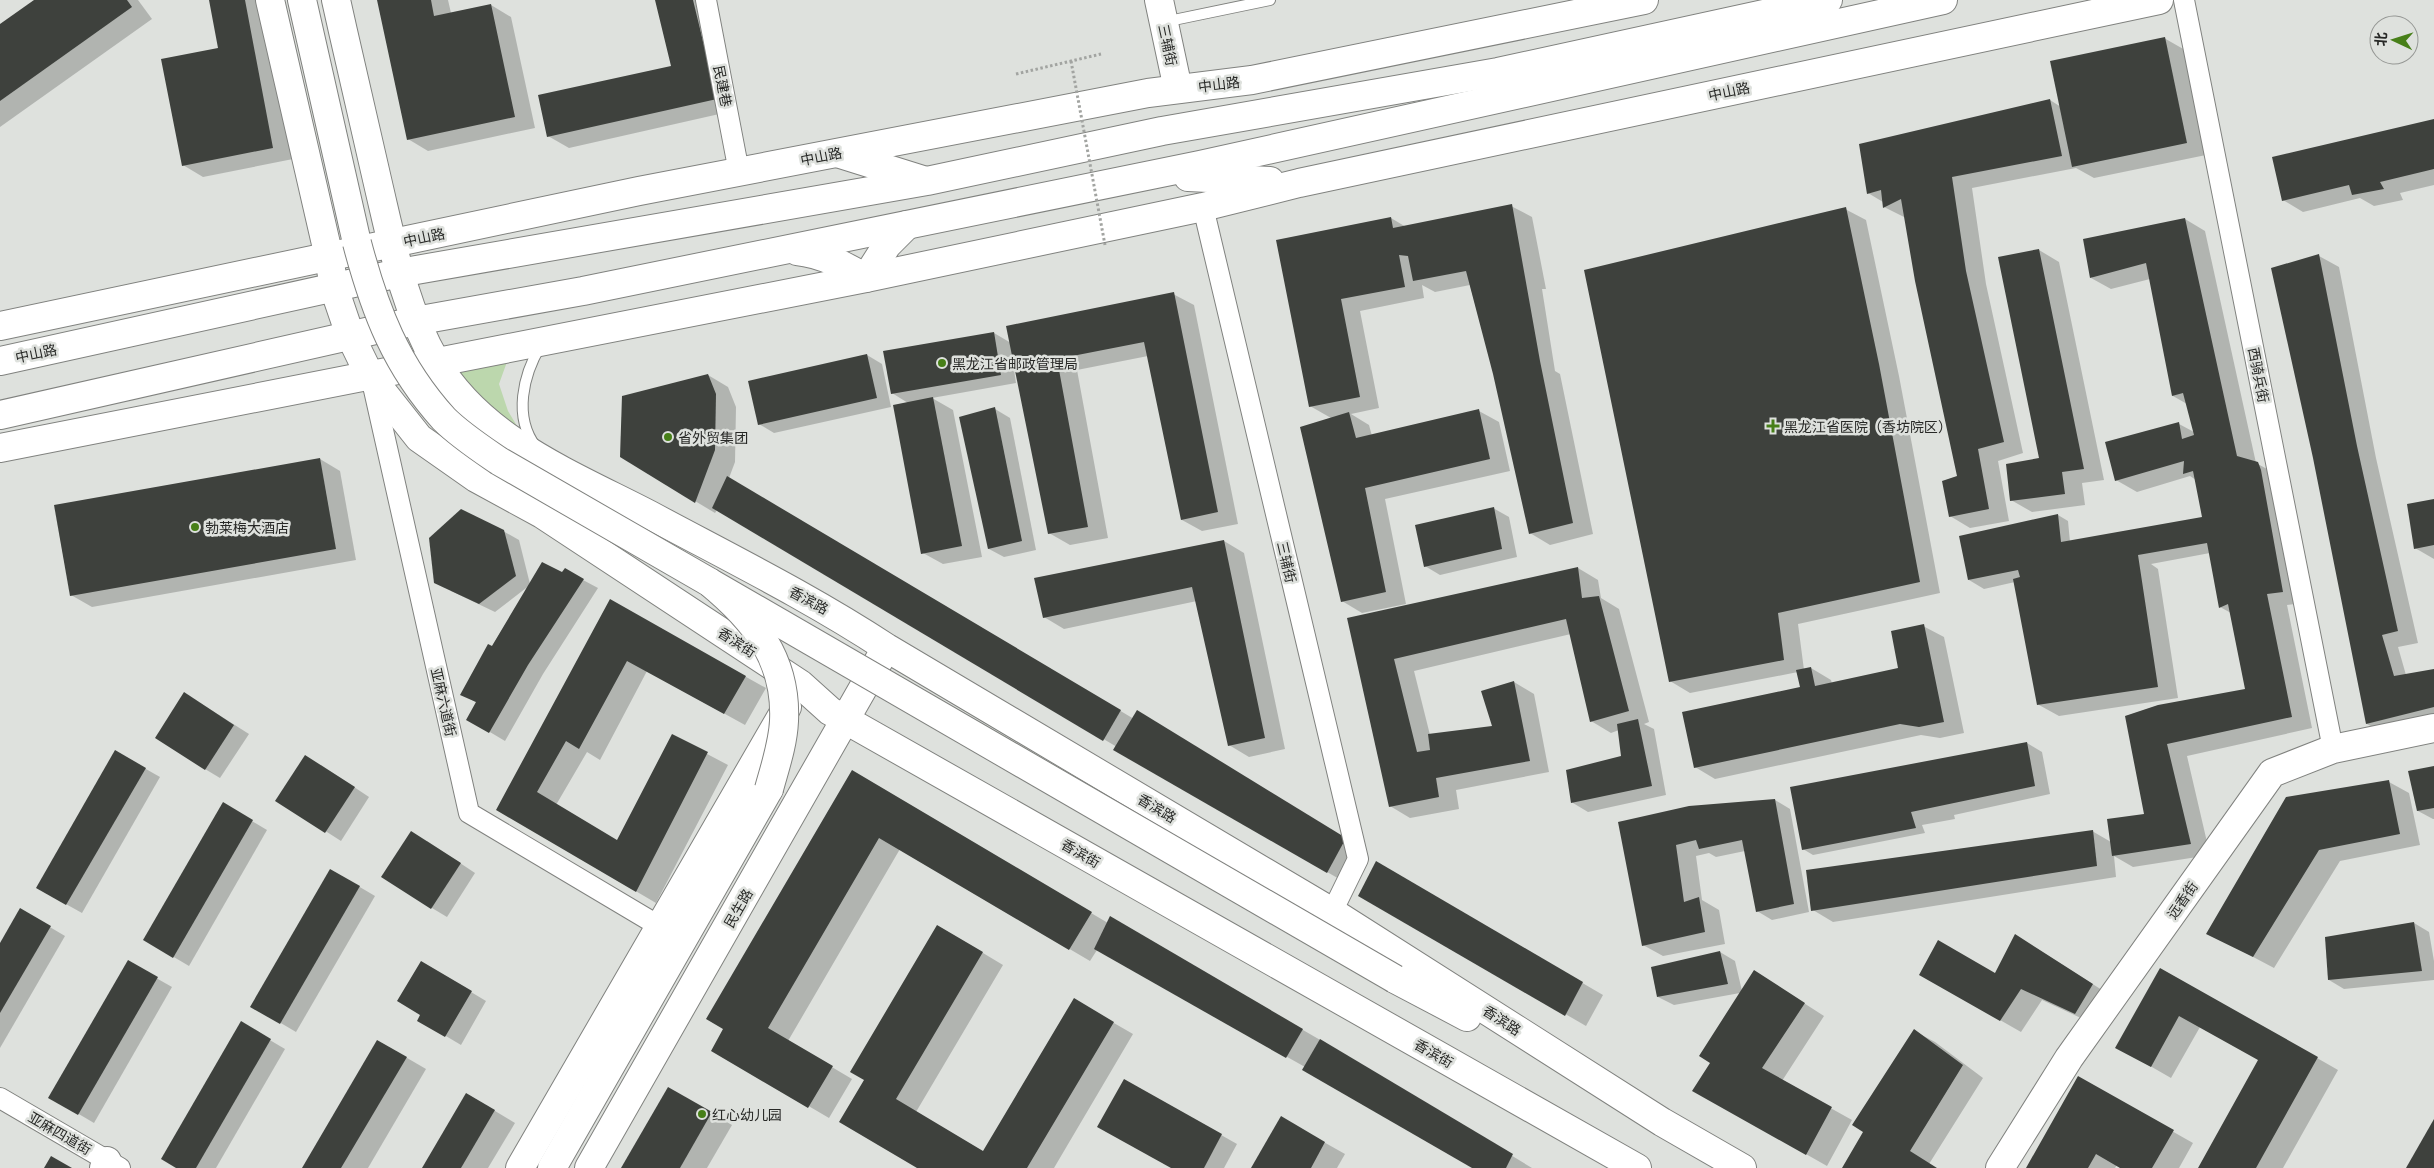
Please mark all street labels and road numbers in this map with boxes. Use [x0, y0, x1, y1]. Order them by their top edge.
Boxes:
street label: 三辅街 [1154, 22, 1182, 68]
street label: 民建巷 [710, 64, 736, 108]
street label: 中山路 [1197, 72, 1241, 96]
street label: 中山路 [1706, 77, 1752, 105]
street label: 中山路 [799, 143, 843, 169]
street label: 中山路 [401, 223, 447, 251]
street label: 中山路 [13, 339, 59, 367]
street label: 西骑兵街 [2244, 346, 2274, 404]
street label: 三辅街 [1273, 539, 1301, 585]
street label: 香滨路 [786, 582, 832, 618]
street label: 香滨街 [714, 623, 760, 661]
street label: 亚麻六道街 [427, 666, 461, 738]
street label: 香滨路 [1134, 789, 1180, 827]
street label: 香滨街 [1058, 834, 1104, 872]
street label: 远香街 [2162, 877, 2202, 923]
street label: 民生路 [719, 885, 757, 931]
street label: 香滨路 [1479, 1001, 1525, 1039]
street label: 香滨街 [1411, 1034, 1457, 1072]
street label: 亚麻四道街 [25, 1107, 95, 1159]

